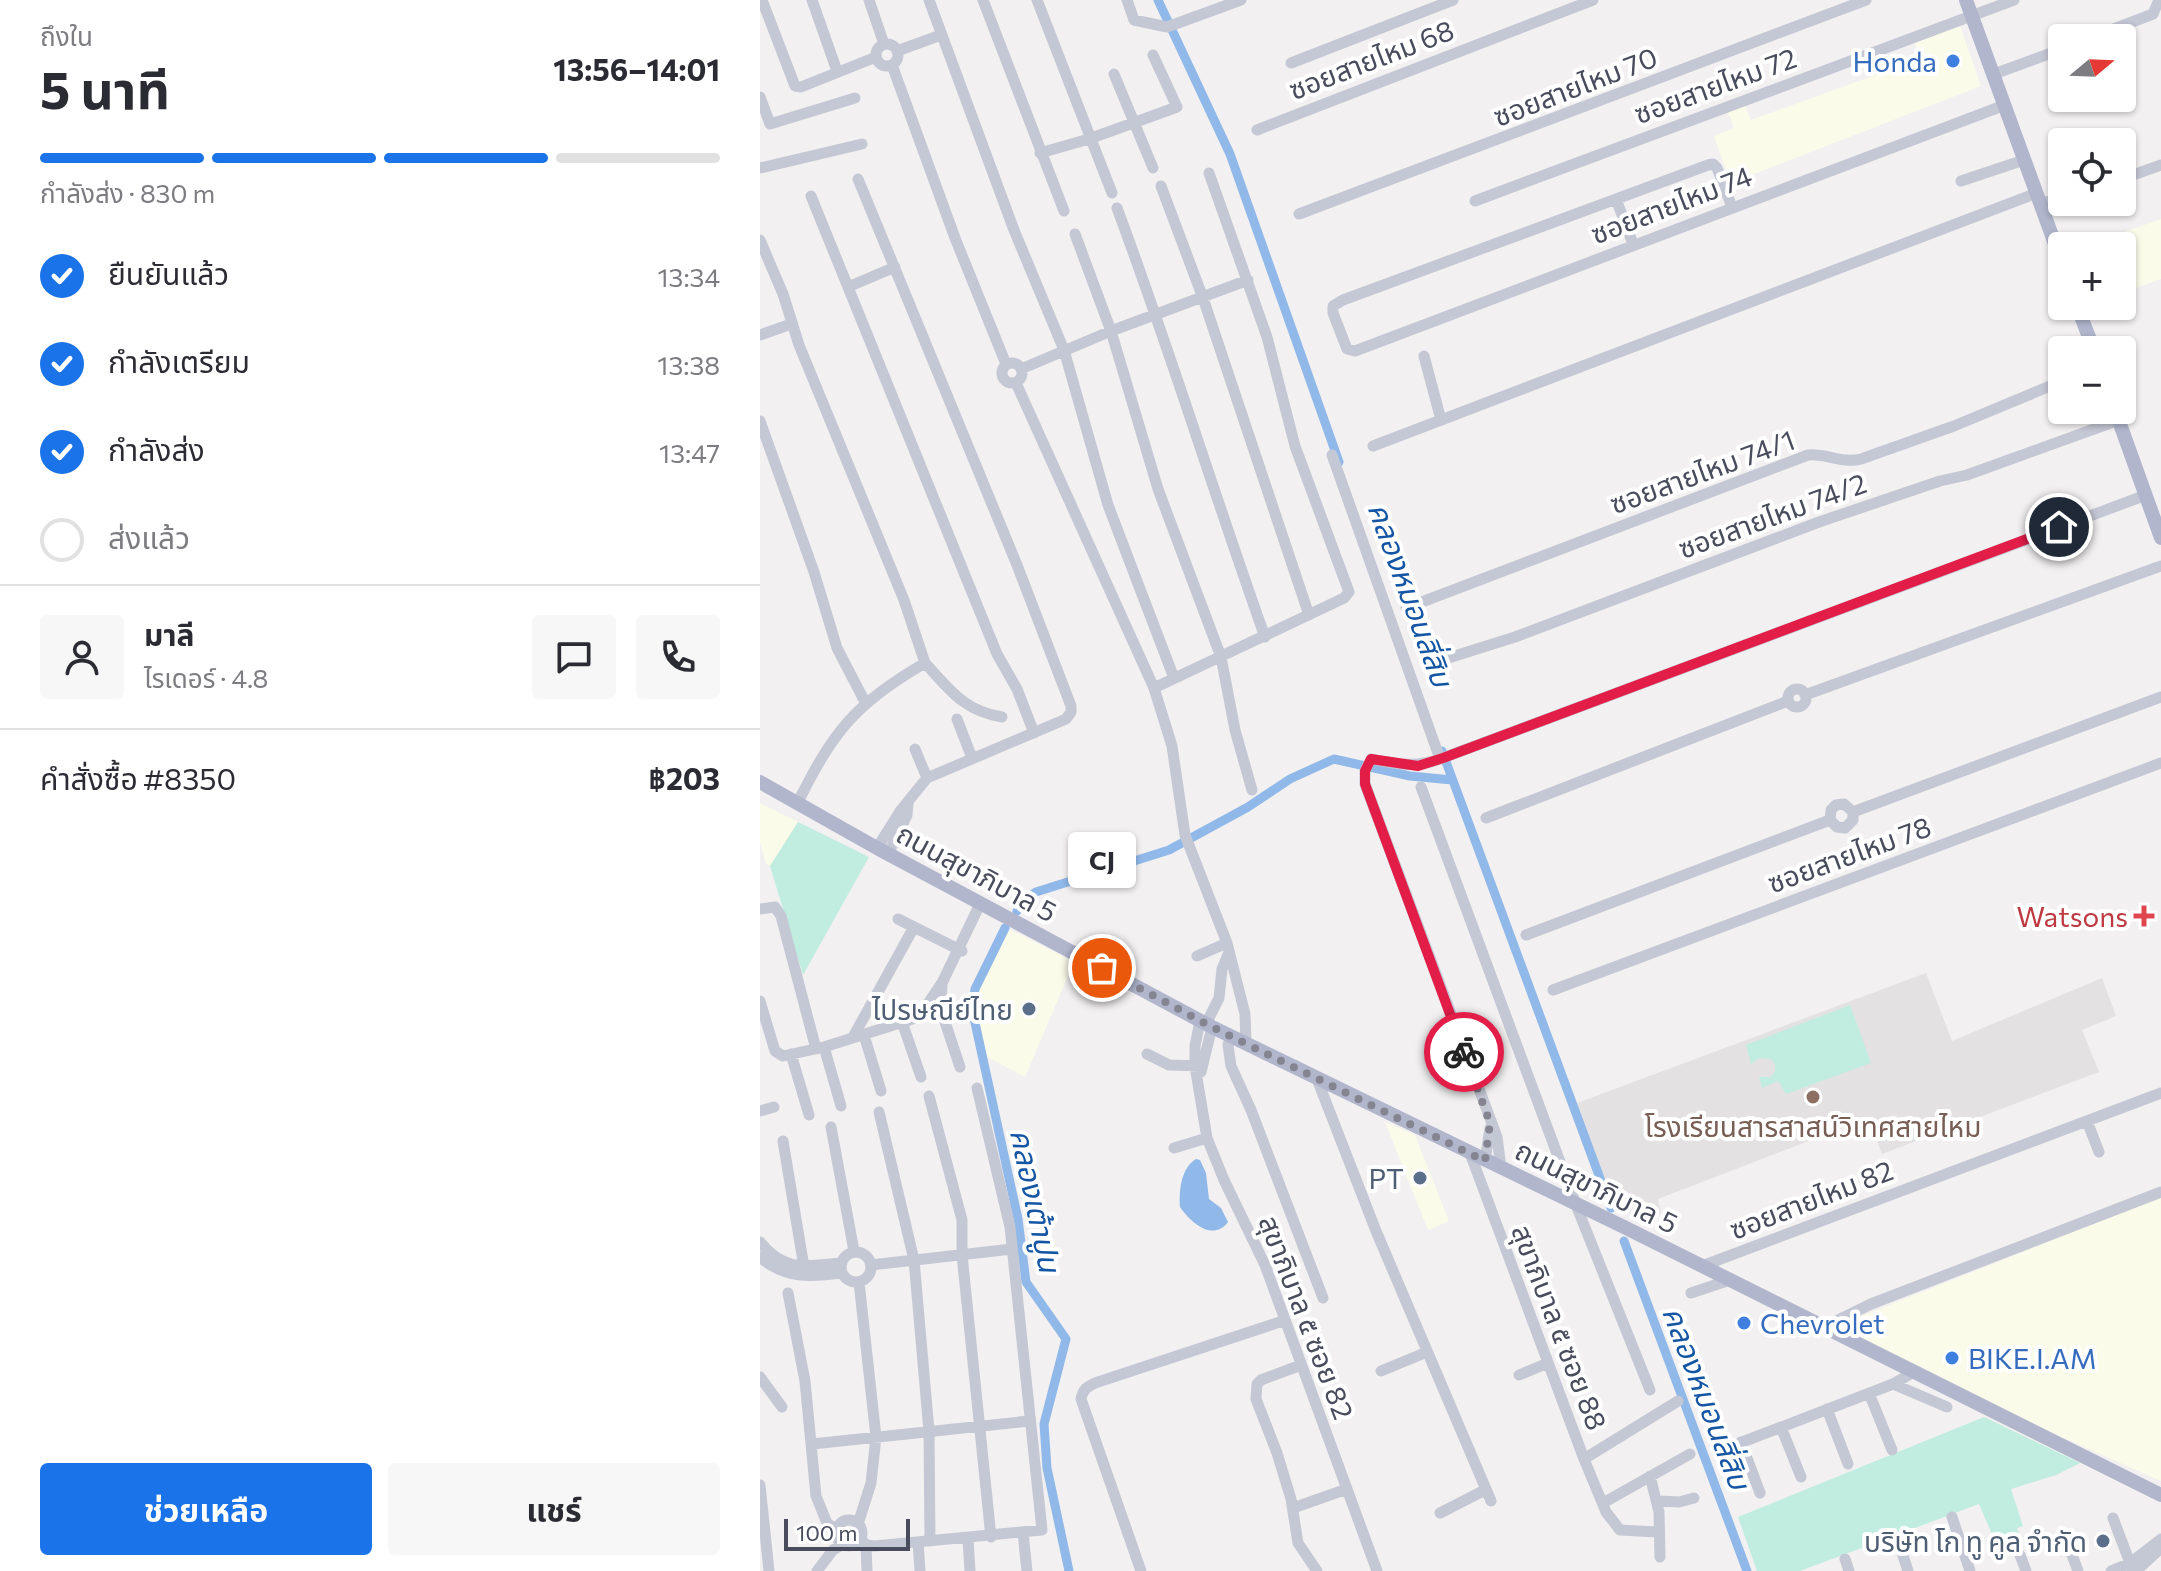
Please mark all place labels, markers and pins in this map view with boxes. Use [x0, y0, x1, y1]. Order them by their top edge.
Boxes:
place label: Honda [1852, 44, 1937, 78]
marker: Honda [1944, 52, 1962, 70]
pin [2025, 493, 2093, 561]
callout: CJ [1068, 832, 1136, 888]
place label: Watsons [2017, 899, 2128, 933]
marker: Watsons [2135, 907, 2153, 925]
pin [1068, 934, 1136, 1002]
place label: ไปรษณีย์ไทย [871, 992, 1013, 1026]
marker: ไปรษณีย์ไทย [1020, 1000, 1038, 1018]
marker: โรงเรียนสารสาสน์วิเทศสายไหม [1804, 1088, 1822, 1106]
place label: โรงเรียนสารสาสน์วิเทศสายไหม [1645, 1109, 1981, 1143]
place label: PT [1368, 1161, 1404, 1195]
marker: PT [1411, 1169, 1429, 1187]
place label: Chevrolet [1760, 1306, 1885, 1340]
marker: Chevrolet [1735, 1314, 1753, 1332]
place label: BIKE.I.AM [1968, 1341, 2096, 1375]
marker: BIKE.I.AM [1943, 1349, 1961, 1367]
place label: บริษัท โก ทู คูล จำกัด [1864, 1524, 2087, 1560]
marker: บริษัท โก ทู คูล จำกัด [2094, 1532, 2112, 1550]

